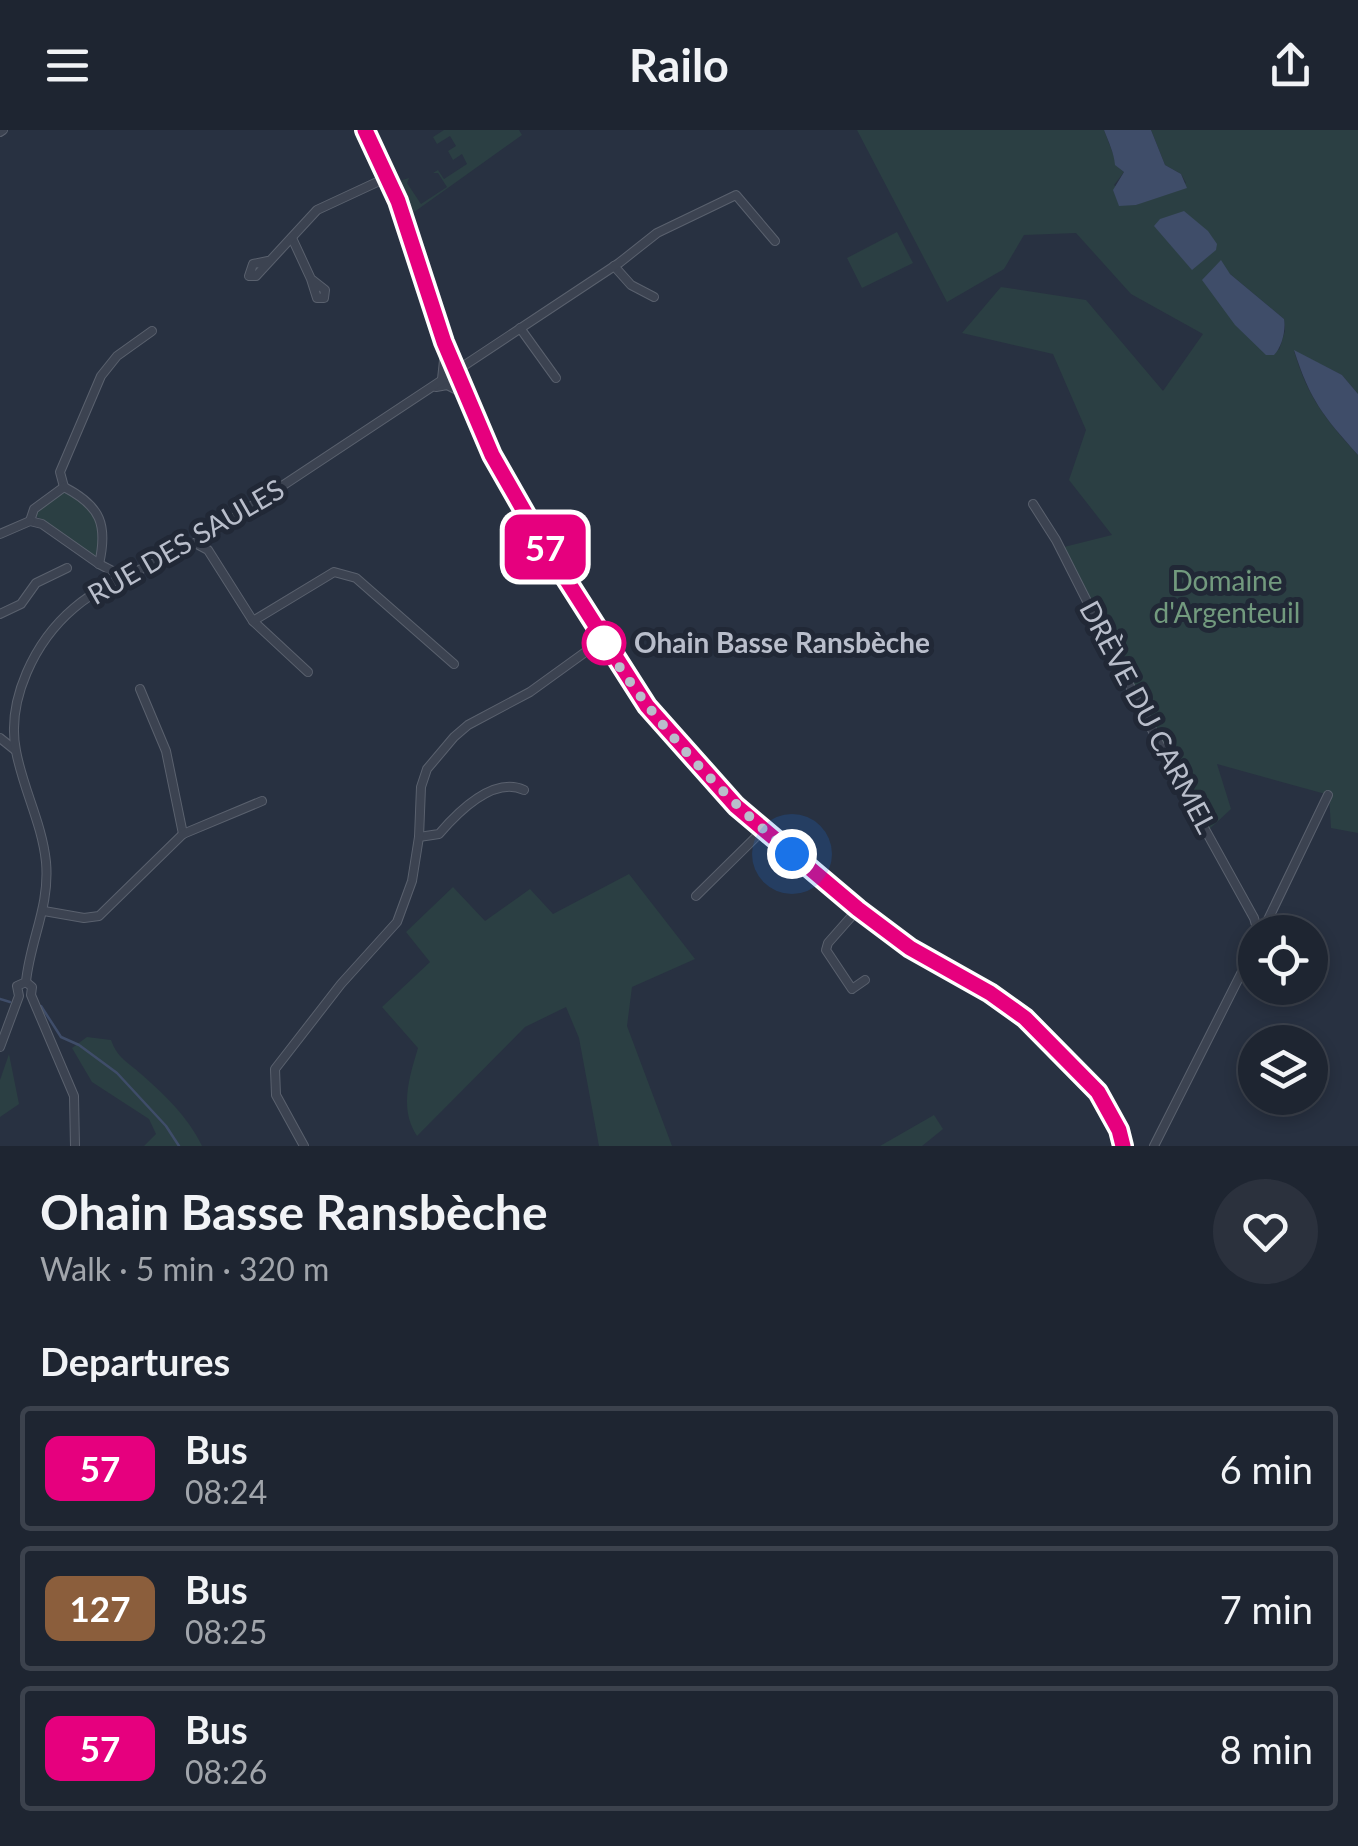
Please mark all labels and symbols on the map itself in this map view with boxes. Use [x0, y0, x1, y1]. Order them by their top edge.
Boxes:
street label: RUE DES SAULES [81, 471, 290, 611]
line badge: 57 [500, 514, 590, 580]
park label: Domaine d'Argenteuil [1154, 563, 1300, 629]
street label: DRÈVE DU CARMEL [1073, 595, 1224, 838]
marker: Ohain Basse Ransbèche [583, 622, 625, 664]
place label: Ohain Basse Ransbèche [634, 625, 930, 659]
your location [767, 829, 817, 879]

